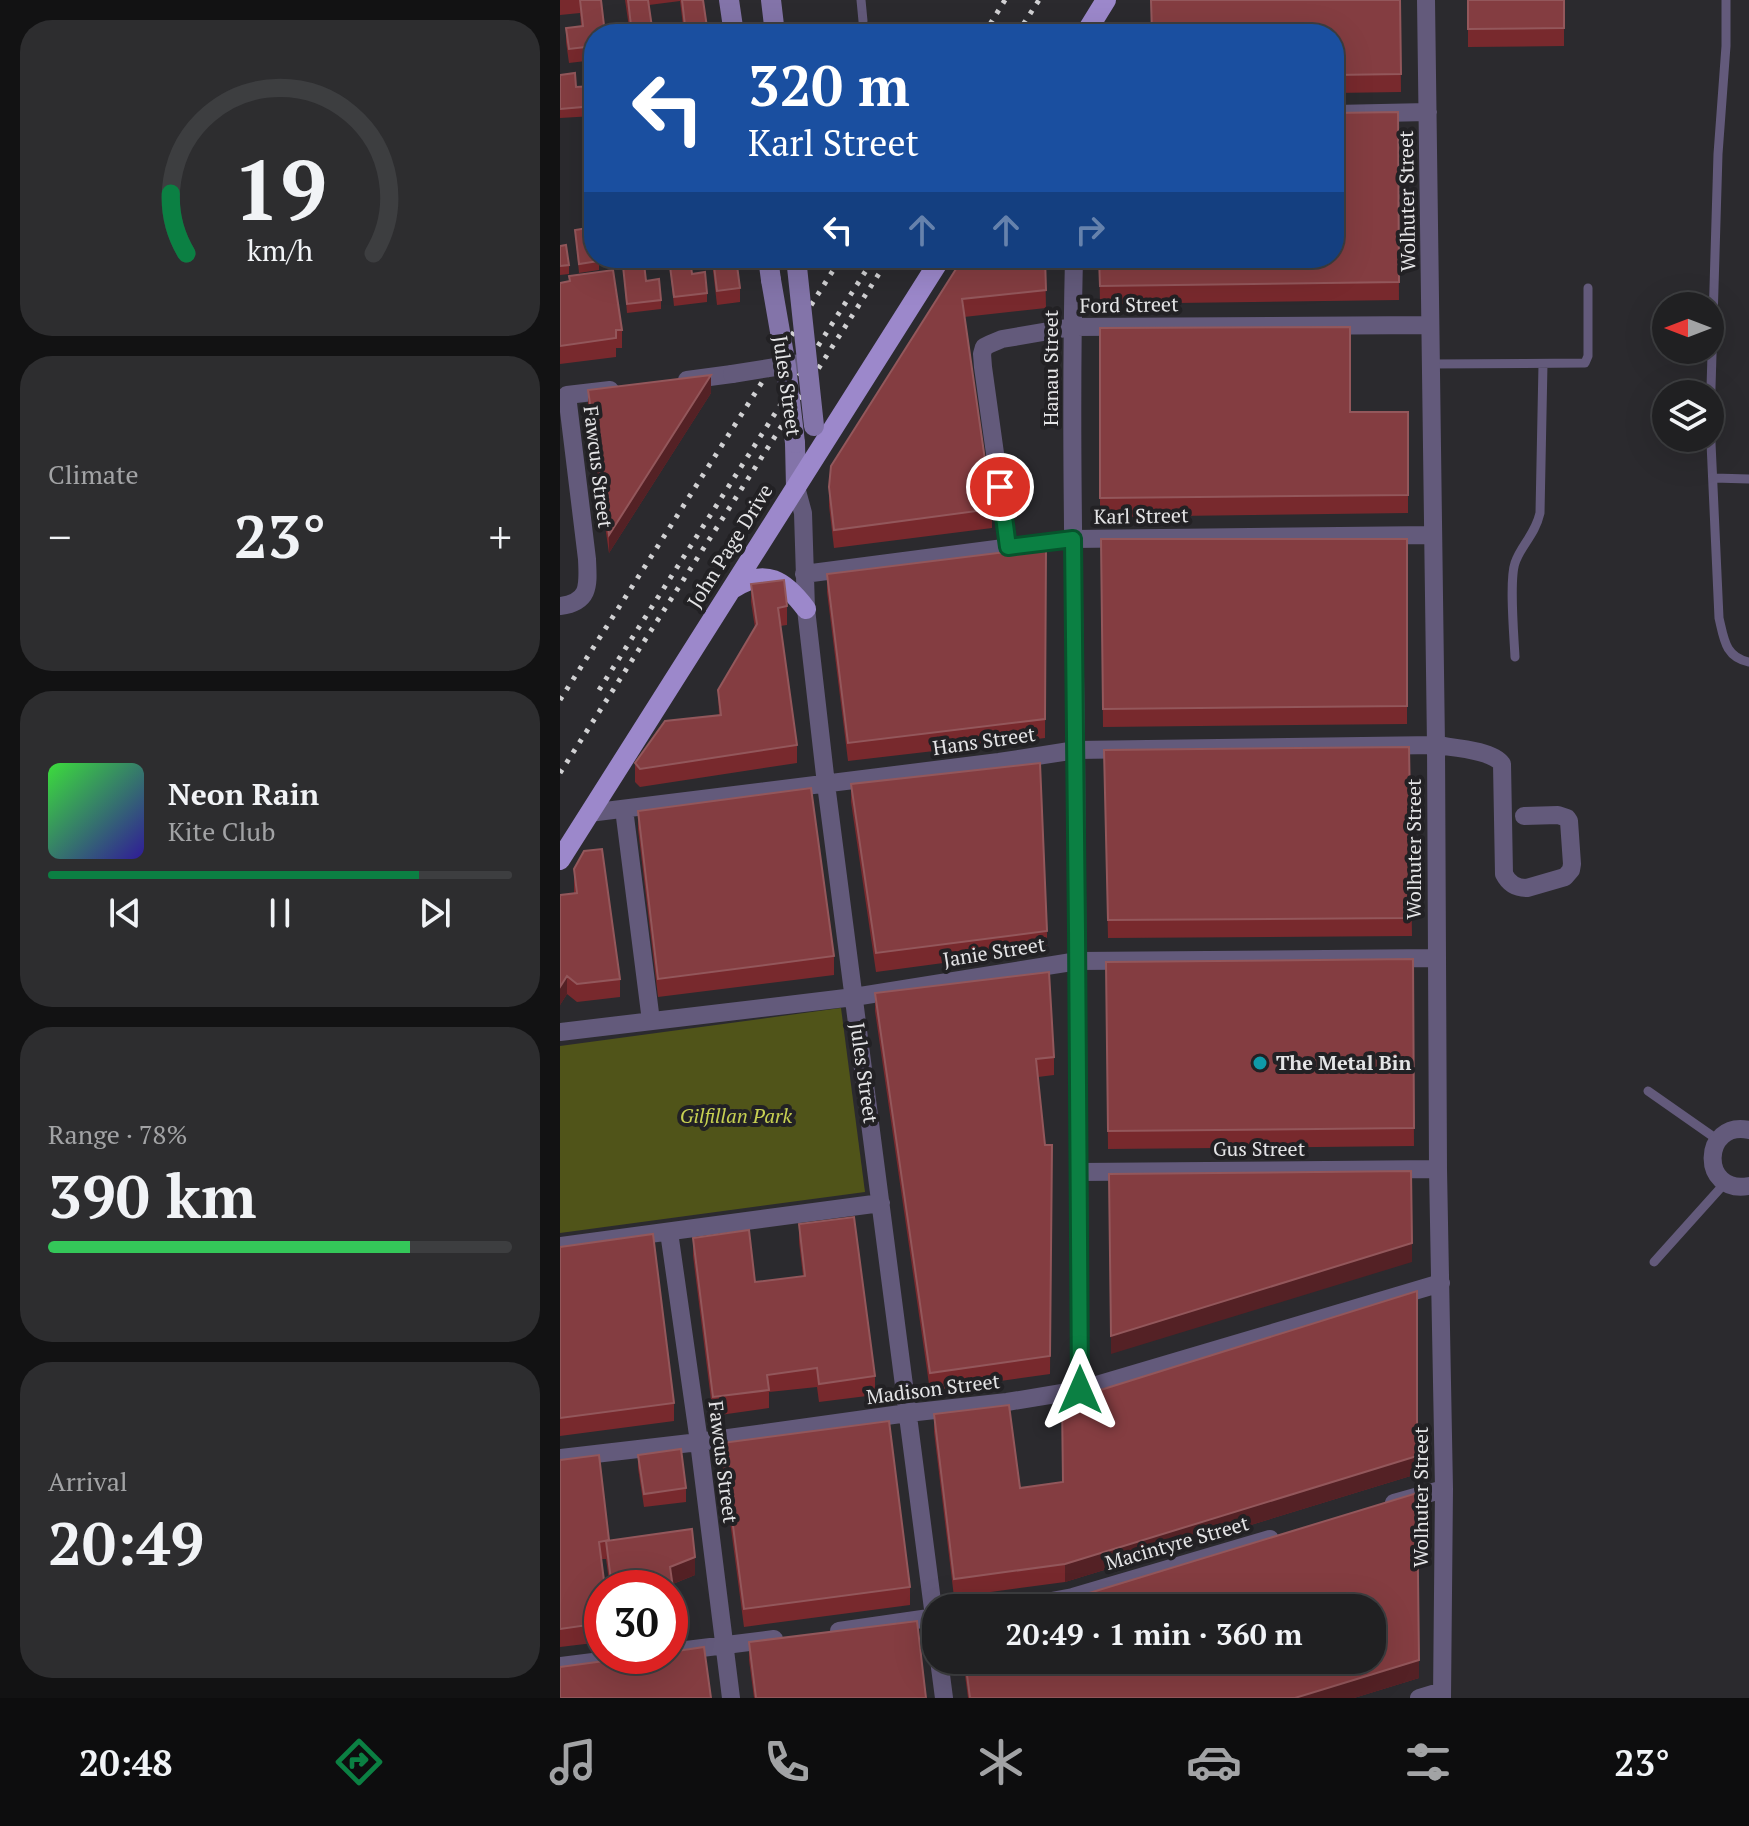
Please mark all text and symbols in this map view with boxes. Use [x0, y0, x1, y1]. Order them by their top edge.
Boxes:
text: 320 m [748, 48, 910, 122]
icon: left [616, 56, 720, 160]
text: Karl Street [748, 119, 919, 166]
street label: Wolhuter Street [1392, 130, 1421, 272]
text: 19 [233, 133, 327, 243]
icon: left [816, 208, 860, 252]
icon: ahead [900, 208, 944, 252]
icon: ahead [984, 208, 1028, 252]
icon: right [1068, 208, 1112, 252]
text: km/h [247, 231, 313, 269]
street label: Ford Street [1079, 290, 1179, 319]
north arrow [1652, 292, 1724, 364]
map controls [1652, 292, 1724, 452]
street label: Hanau Street [1037, 309, 1064, 426]
street label: Jules Street [767, 334, 808, 439]
button: layers [1652, 380, 1724, 452]
street label: Fawcus Street [578, 404, 619, 530]
pin [966, 453, 1034, 521]
text: Climate [48, 457, 139, 491]
icon: arrive [978, 465, 1022, 509]
street label: John Page Drive [681, 479, 779, 613]
text: 23° [234, 496, 326, 575]
street label: Karl Street [1093, 501, 1189, 530]
text: − [48, 507, 71, 566]
text: + [489, 507, 512, 566]
street label: Hans Street [931, 720, 1038, 761]
text: Neon Rain [168, 774, 319, 814]
street label: Wolhuter Street [1400, 778, 1427, 920]
text: Kite Club [168, 814, 275, 848]
icon: previous [103, 891, 147, 935]
icon: pause [258, 891, 302, 935]
icon: next [413, 891, 457, 935]
street label: Janie Street [941, 930, 1048, 973]
street label: Jules Street [844, 1021, 885, 1126]
place label: The Metal Bin [1276, 1049, 1411, 1076]
marker: The Metal Bin [1251, 1054, 1269, 1072]
park label: Gilfillan Park [680, 1102, 793, 1129]
text: Range · 78% [48, 1117, 187, 1151]
street label: Gus Street [1213, 1135, 1306, 1162]
text: 390 km [48, 1156, 256, 1235]
position arrow [1038, 1348, 1122, 1432]
street label: Madison Street [865, 1367, 1002, 1410]
street label: Fawcus Street [703, 1399, 744, 1525]
street label: Wolhuter Street [1407, 1426, 1434, 1568]
text: Arrival [48, 1464, 128, 1498]
text: 20:49 [48, 1503, 204, 1582]
street label: Macintyre Street [1102, 1509, 1252, 1576]
speed limit sign: 30 [584, 1570, 688, 1674]
text: 20:49 · 1 min · 360 m [1006, 1614, 1302, 1654]
icon: directions [331, 1734, 387, 1790]
icon: music [545, 1734, 601, 1790]
icon: phone [759, 1734, 815, 1790]
icon: climate [973, 1734, 1029, 1790]
icon: car [1186, 1734, 1242, 1790]
icon: filters [1400, 1734, 1456, 1790]
text: 20:48 [79, 1739, 173, 1786]
text: 23° [1614, 1739, 1670, 1786]

